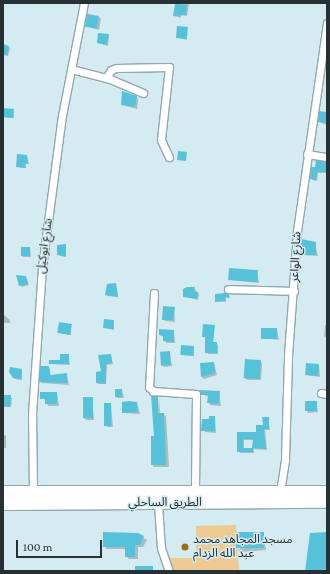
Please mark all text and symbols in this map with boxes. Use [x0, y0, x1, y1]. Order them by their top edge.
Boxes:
street label: شارع ابوكيل [34, 217, 56, 275]
street label: شارع الواعر [287, 231, 305, 283]
street label: الطريق الساحلي [128, 496, 202, 510]
scale bar [18, 532, 104, 558]
place label: مسجد المجاهد محمد عبد الله الزدام [193, 533, 293, 561]
text: 100 m [23, 540, 52, 554]
marker: مسجد المجاهد محمد عبد الله الزدام [180, 542, 190, 552]

